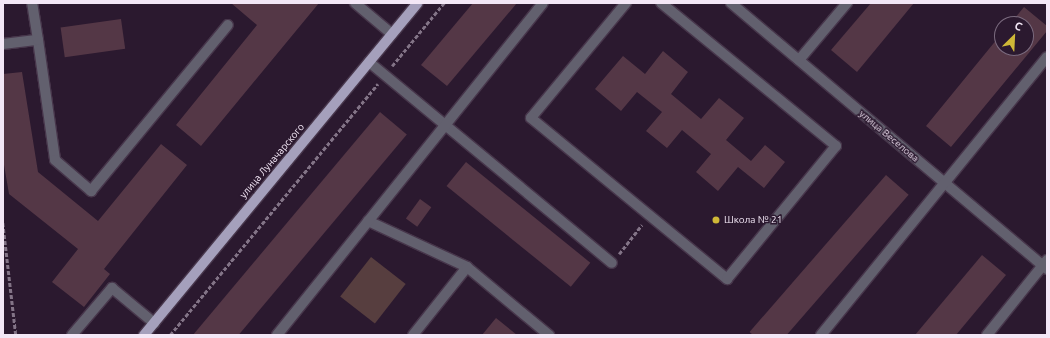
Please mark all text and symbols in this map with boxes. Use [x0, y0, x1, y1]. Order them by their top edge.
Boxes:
north arrow [994, 16, 1034, 56]
text: С [1013, 19, 1024, 33]
street label: улица Веселова [857, 108, 921, 164]
street label: улица Луначарского [237, 121, 307, 201]
place label: Школа № 21 [724, 214, 782, 226]
marker: Школа № 21 [711, 215, 721, 225]

